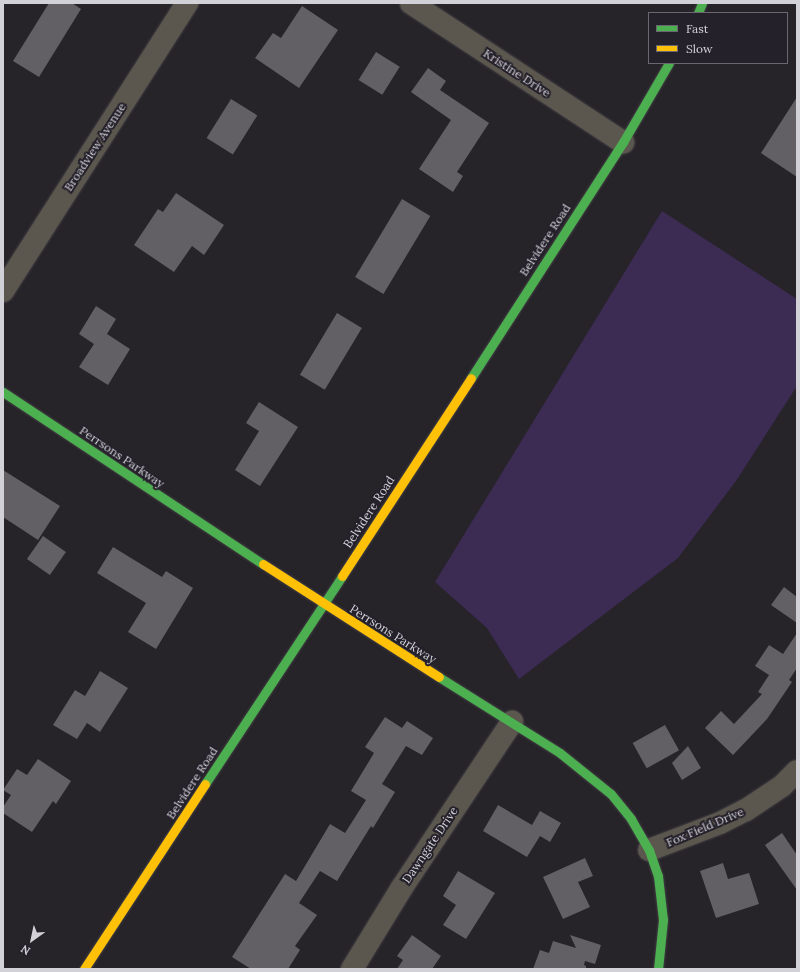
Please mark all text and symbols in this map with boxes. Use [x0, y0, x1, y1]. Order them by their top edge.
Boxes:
legend [648, 12, 788, 64]
text: Fast [686, 21, 709, 36]
text: Slow [686, 41, 713, 56]
street label: Kristine Drive [481, 46, 553, 100]
street label: Broadview Avenue [61, 100, 129, 194]
street label: Belvidere Road [516, 201, 574, 279]
street label: Perrsons Parkway [77, 423, 167, 491]
street label: Belvidere Road [340, 473, 398, 551]
street label: Perrsons Parkway [347, 602, 439, 666]
street label: Belvidere Road [163, 744, 221, 822]
street label: Dawngate Drive [399, 804, 461, 886]
street label: Fox Field Drive [664, 804, 746, 850]
north arrow [12, 920, 52, 960]
text: N [18, 942, 33, 958]

